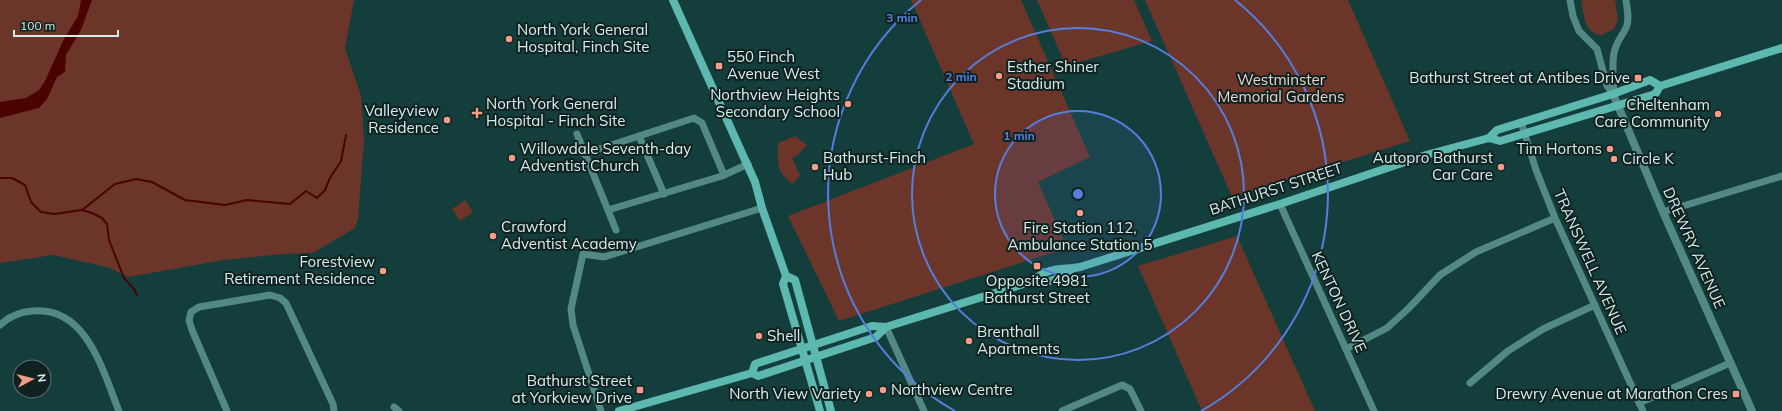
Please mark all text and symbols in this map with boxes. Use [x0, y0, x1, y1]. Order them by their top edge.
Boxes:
text: 3 min [886, 10, 918, 25]
scale bar [14, 12, 118, 38]
text: 100 m [20, 18, 55, 33]
place label: North York General Hospital, Finch Site [517, 20, 649, 56]
marker: North York General Hospital, Finch Site [504, 34, 514, 44]
place label: 550 Finch Avenue West [727, 47, 820, 83]
place label: Esther Shiner Stadium [1007, 57, 1099, 93]
marker: 550 Finch Avenue West [714, 61, 724, 71]
place label: Bathurst Street at Antibes Drive [1409, 68, 1630, 87]
text: 2 min [945, 69, 977, 84]
park label: Westminster Memorial Gardens [1218, 70, 1344, 106]
marker: Esther Shiner Stadium [994, 71, 1004, 81]
marker: Bathurst Street at Antibes Drive [1633, 73, 1643, 83]
place label: Northview Heights Secondary School [710, 85, 840, 121]
place label: North York General Hospital - Finch Site [486, 94, 625, 130]
place label: Cheltenham Care Community [1595, 95, 1710, 131]
marker: Northview Heights Secondary School [843, 99, 853, 109]
place label: Valleyview Residence [364, 101, 439, 137]
marker: North York General Hospital - Finch Site [471, 107, 483, 119]
marker: Cheltenham Care Community [1713, 109, 1723, 119]
marker: Valleyview Residence [442, 115, 452, 125]
text: 1 min [1003, 128, 1035, 143]
place label: Willowdale Seventh-day Adventist Church [520, 139, 691, 175]
place label: Tim Hortons [1516, 139, 1602, 158]
marker: Tim Hortons [1605, 144, 1615, 154]
place label: Bathurst-Finch Hub [823, 148, 926, 184]
place label: Autopro Bathurst Car Care [1373, 148, 1493, 184]
place label: Circle K [1622, 149, 1674, 168]
marker: Willowdale Seventh-day Adventist Church [507, 153, 517, 163]
marker: Circle K [1609, 154, 1619, 164]
street label: BATHURST STREET [1207, 158, 1345, 219]
marker: Bathurst-Finch Hub [810, 162, 820, 172]
marker: Autopro Bathurst Car Care [1496, 162, 1506, 172]
street label: DREWRY AVENUE [1659, 184, 1730, 312]
street label: TRANSWELL AVENUE [1550, 186, 1631, 337]
centre of rings [1071, 187, 1085, 201]
marker: Fire Station 112, Ambulance Station 5 [1075, 208, 1085, 218]
place label: Crawford Adventist Academy [501, 217, 637, 253]
place label: Fire Station 112, Ambulance Station 5 [1007, 218, 1153, 254]
marker: Crawford Adventist Academy [488, 231, 498, 241]
street label: KENTON DRIVE [1308, 248, 1371, 356]
place label: Forestview Retirement Residence [224, 252, 375, 288]
marker: Opposite 4981 Bathurst Street [1032, 261, 1042, 271]
marker: Forestview Retirement Residence [378, 266, 388, 276]
place label: Opposite 4981 Bathurst Street [984, 271, 1090, 307]
place label: Brenthall Apartments [977, 322, 1060, 358]
place label: Shell [767, 326, 800, 345]
marker: Shell [754, 331, 764, 341]
marker: Brenthall Apartments [964, 336, 974, 346]
north arrow [12, 359, 52, 399]
place label: Bathurst Street at Yorkview Drive [512, 371, 632, 407]
text: N [34, 373, 49, 383]
place label: Northview Centre [891, 380, 1013, 399]
place label: North View Variety [729, 384, 861, 403]
place label: Drewry Avenue at Marathon Cres [1495, 384, 1728, 403]
marker: Bathurst Street at Yorkview Drive [635, 385, 645, 395]
marker: Northview Centre [878, 385, 888, 395]
marker: North View Variety [864, 389, 874, 399]
marker: Drewry Avenue at Marathon Cres [1731, 389, 1741, 399]

